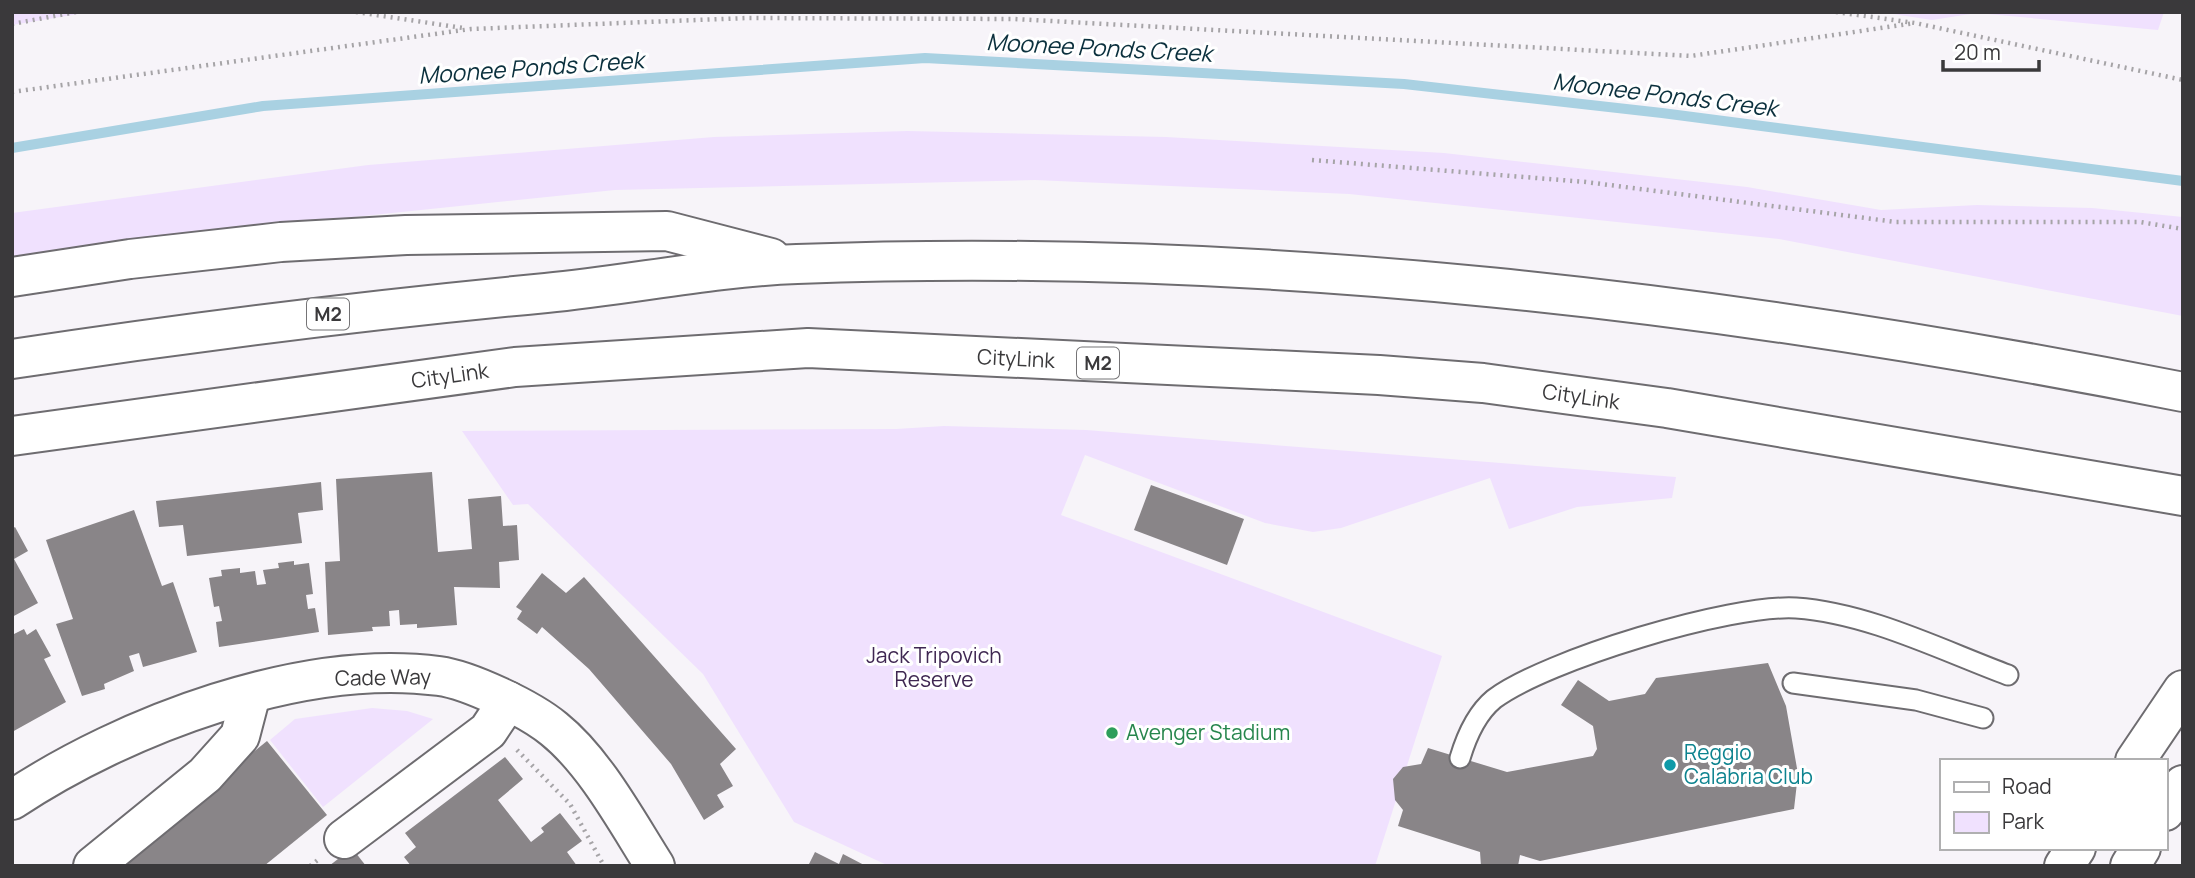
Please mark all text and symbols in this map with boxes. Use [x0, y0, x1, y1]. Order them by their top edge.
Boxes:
water label: Moonee Ponds Creek [986, 25, 1216, 69]
scale bar [1943, 28, 2039, 72]
text: 20 m [1954, 38, 2001, 66]
water label: Moonee Ponds Creek [417, 43, 648, 91]
water label: Moonee Ponds Creek [1551, 64, 1783, 124]
road number: M2 [307, 298, 349, 330]
street label: CityLink [977, 342, 1056, 374]
road number: M2 [1077, 348, 1119, 378]
street label: CityLink [409, 356, 491, 394]
street label: CityLink [1541, 377, 1622, 415]
park label: Jack Tripovich Reserve [866, 641, 1002, 693]
street label: Cade Way [335, 662, 431, 692]
place label: Avenger Stadium [1126, 718, 1290, 746]
marker: Avenger Stadium [1104, 725, 1120, 741]
place label: Reggio Calabria Club [1684, 738, 1813, 790]
marker: Reggio Calabria Club [1662, 757, 1678, 773]
legend [1940, 759, 2167, 850]
text: Road [2002, 772, 2052, 800]
text: Park [2002, 807, 2044, 835]

